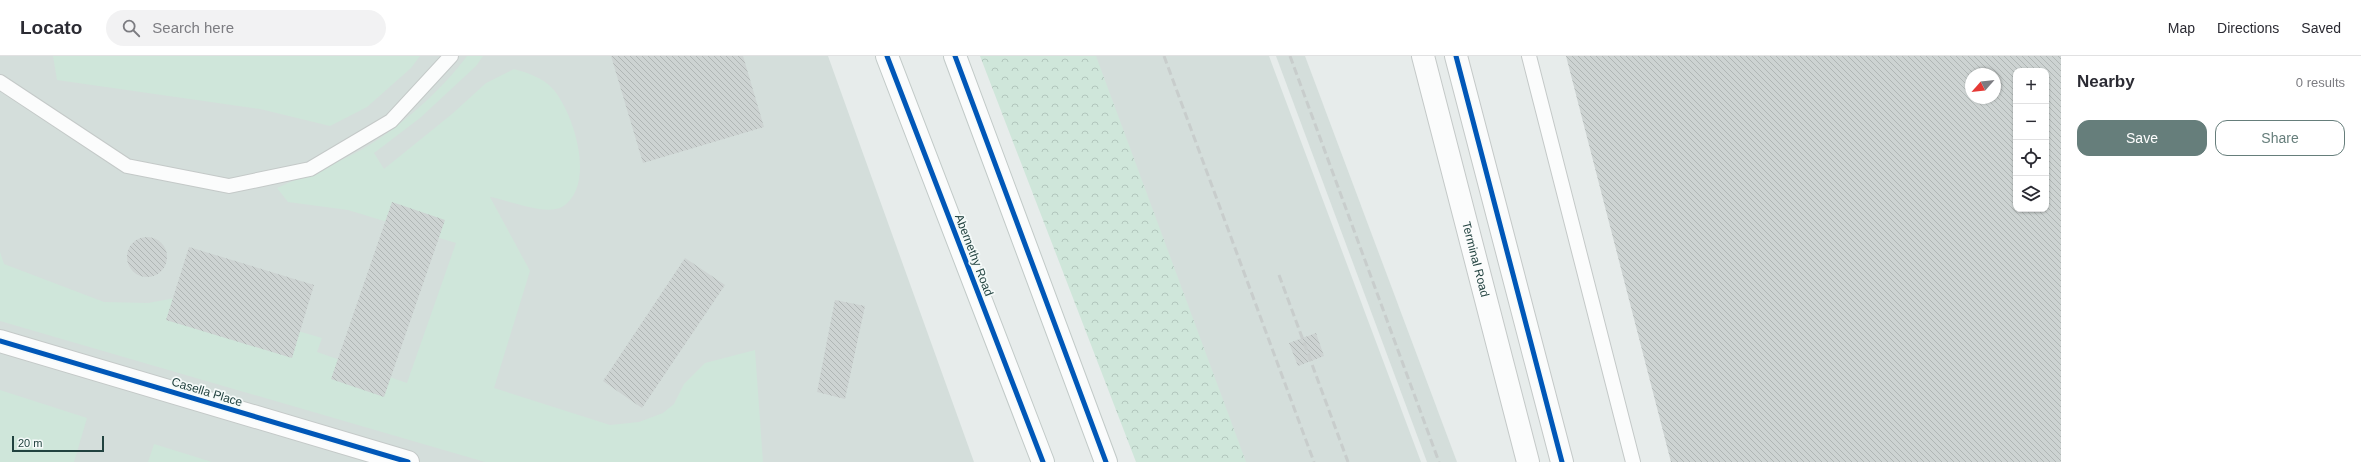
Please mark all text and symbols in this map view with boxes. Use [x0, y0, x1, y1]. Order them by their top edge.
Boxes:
search box [106, 10, 386, 46]
text: Locato [20, 17, 82, 38]
icon: search [120, 17, 142, 39]
text: Search here [152, 19, 234, 36]
text: Map [2168, 20, 2195, 36]
text: Directions [2217, 20, 2279, 36]
text: Saved [2301, 20, 2341, 36]
north arrow [1965, 68, 2001, 104]
map controls [2013, 68, 2049, 212]
button: + [2013, 68, 2049, 104]
text: Nearby [2077, 72, 2135, 91]
text: 0 results [2296, 75, 2345, 90]
button: − [2013, 104, 2049, 140]
button: Save [2077, 120, 2207, 156]
button: Share [2215, 120, 2345, 156]
button: locate [2013, 140, 2049, 176]
button: layers [2013, 176, 2049, 212]
street label: Abernethy Road [952, 212, 996, 298]
street label: Terminal Road [1459, 220, 1492, 299]
street label: Casella Place [170, 375, 244, 410]
scale bar [12, 434, 104, 453]
text: 20 m [18, 437, 42, 449]

